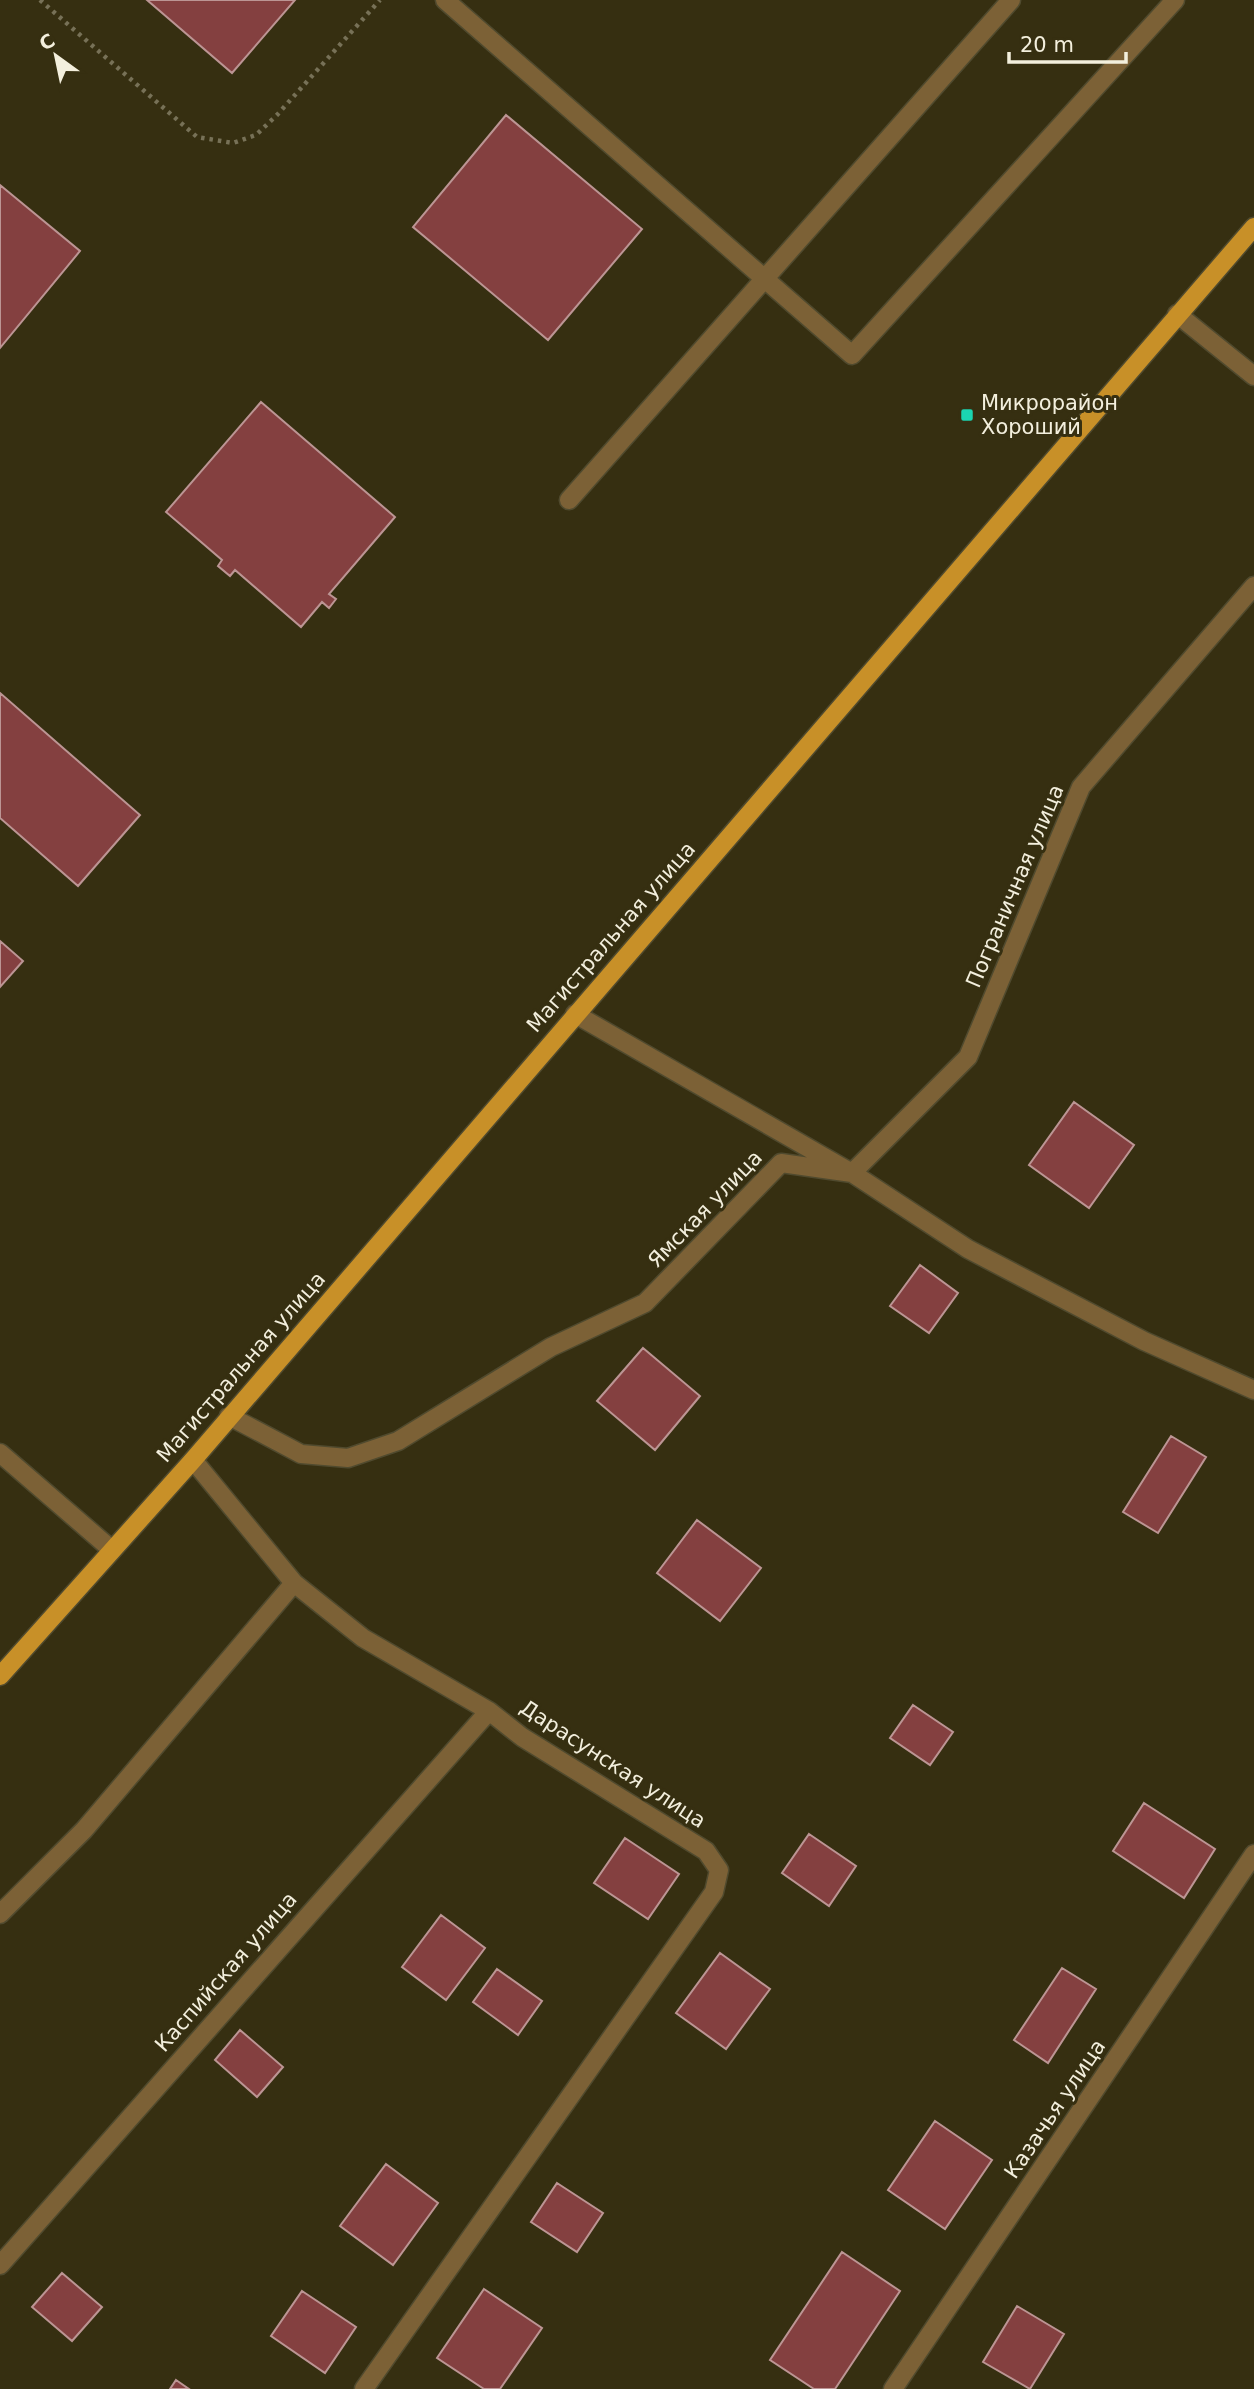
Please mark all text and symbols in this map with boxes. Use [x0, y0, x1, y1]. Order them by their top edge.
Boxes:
north arrow [21, 21, 91, 91]
scale bar [1009, 21, 1126, 65]
text: С [35, 29, 59, 55]
text: 20 m [1020, 33, 1074, 57]
place label: Микрорайон Хороший [981, 391, 1118, 439]
marker: Микрорайон Хороший [959, 407, 975, 423]
street label: Пограничная улица [961, 781, 1069, 991]
street label: Магистральная улица [522, 837, 700, 1037]
street label: Ямская улица [643, 1145, 767, 1273]
street label: Магистральная улица [152, 1267, 330, 1467]
street label: Дарасунская улица [516, 1695, 710, 1833]
street label: Каспийская улица [150, 1887, 302, 2057]
street label: Казачья улица [1000, 2035, 1110, 2183]

